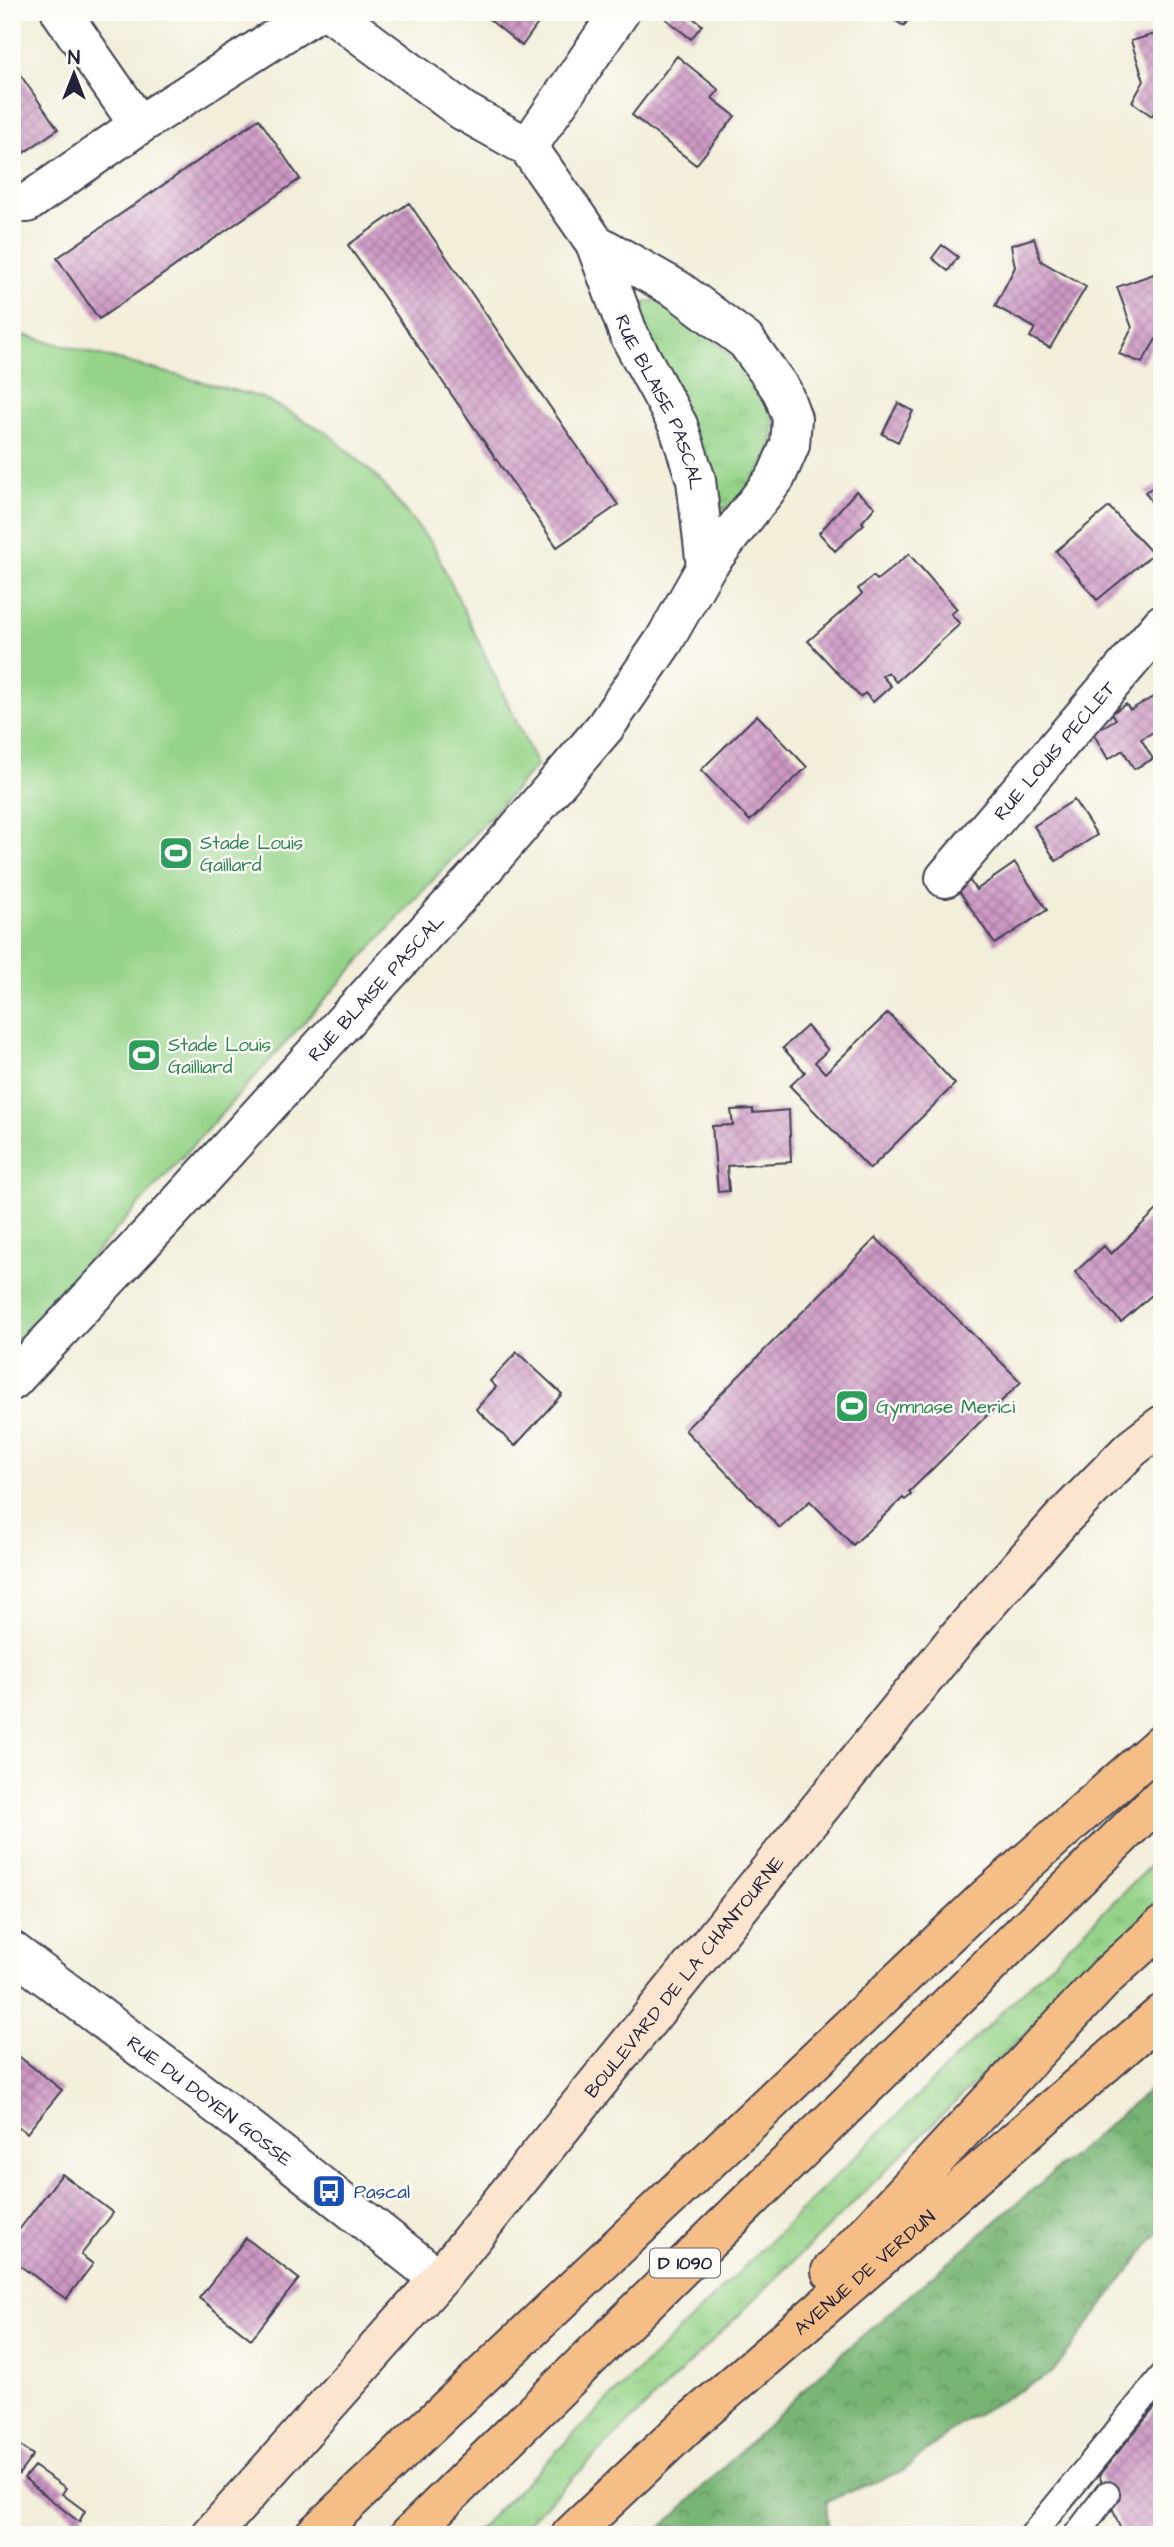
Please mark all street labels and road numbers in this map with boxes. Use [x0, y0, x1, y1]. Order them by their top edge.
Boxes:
street label: RUE BLAISE PASCAL [608, 311, 709, 492]
street label: RUE LOUIS PECLET [988, 676, 1123, 827]
street label: RUE BLAISE PASCAL [302, 908, 451, 1068]
street label: BOULEVARD DE LA CHANTOURNE [579, 1851, 791, 2104]
street label: RUE DU DOYEN GOSSE [121, 2030, 297, 2173]
street label: AVENUE DE VERDUN [788, 2204, 942, 2342]
road number: D 1090 [650, 2248, 720, 2278]

